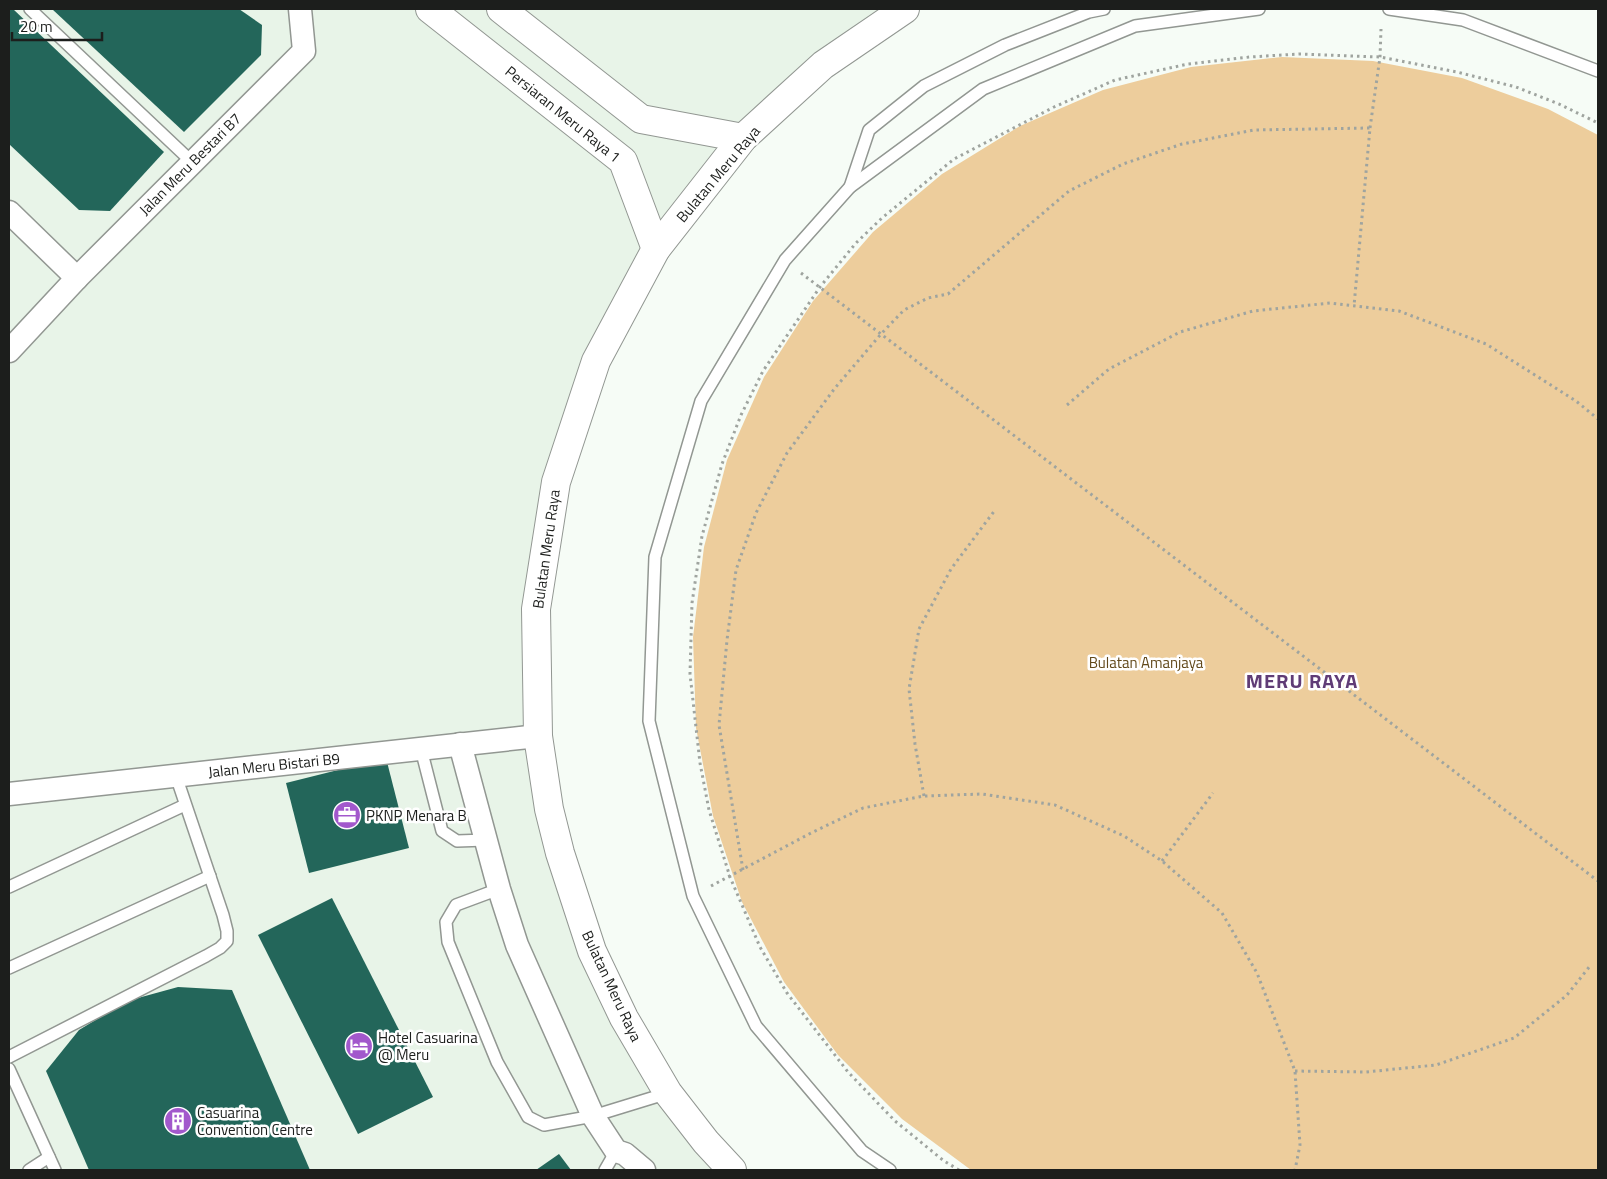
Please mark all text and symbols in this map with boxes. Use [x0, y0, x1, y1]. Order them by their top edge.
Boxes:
scale bar [12, 10, 102, 42]
text: 20 m [20, 15, 53, 38]
street label: Persiaran Meru Raya 1 [500, 60, 626, 168]
street label: Jalan Meru Bestari B7 [134, 108, 246, 220]
street label: Bulatan Meru Raya [671, 120, 766, 227]
street label: Bulatan Meru Raya [526, 487, 566, 610]
park label: Bulatan Amanjaya [1089, 651, 1204, 674]
district label: MERU RAYA [1246, 665, 1358, 696]
street label: Jalan Meru Bistari B9 [207, 747, 341, 783]
office icon: PKNP Menara B [332, 800, 362, 830]
place label: PKNP Menara B [366, 804, 467, 827]
street label: Bulatan Meru Raya [576, 927, 648, 1046]
place label: Hotel Casuarina @ Meru [378, 1026, 478, 1066]
hotel icon: Hotel Casuarina @ Meru [344, 1031, 374, 1061]
place label: Casuarina Convention Centre [197, 1101, 313, 1141]
building icon: Casuarina Convention Centre [163, 1106, 193, 1136]

